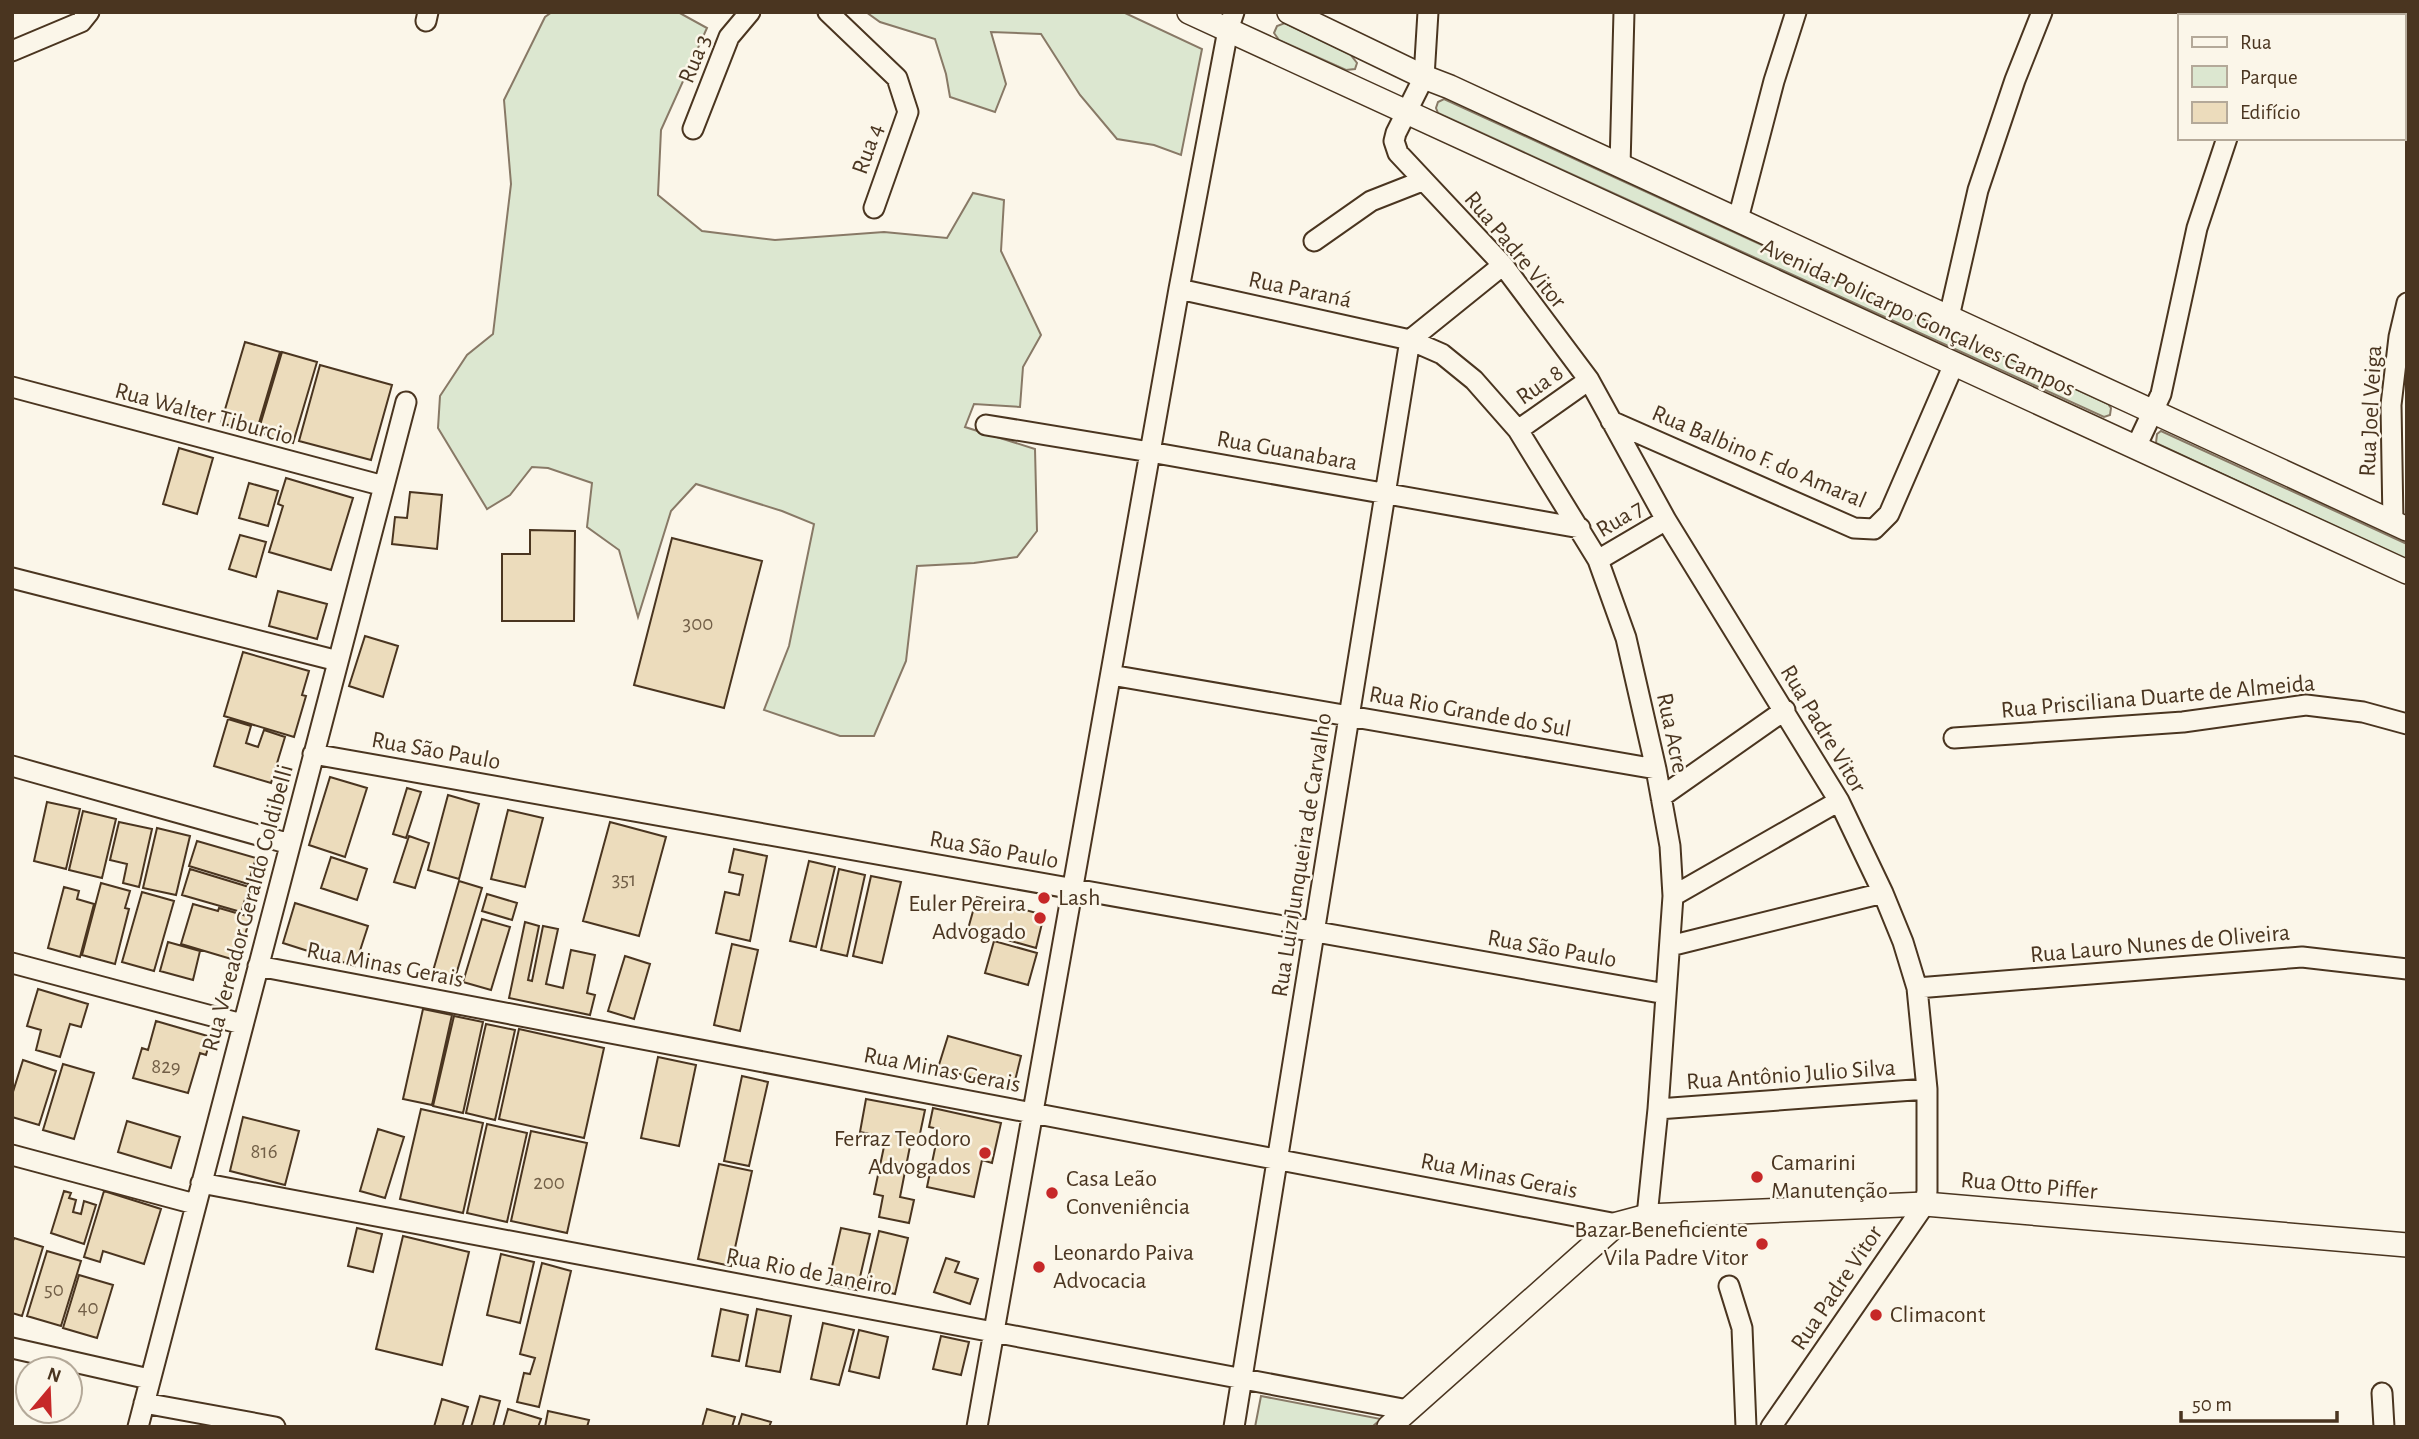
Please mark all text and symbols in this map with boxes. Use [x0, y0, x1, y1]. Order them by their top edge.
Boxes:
legend [2178, 14, 2405, 140]
street label: Rua 3 [675, 31, 715, 87]
text: Rua [2240, 32, 2272, 53]
text: Parque [2240, 67, 2298, 88]
text: Edifício [2240, 102, 2300, 123]
street label: Rua 4 [848, 121, 888, 177]
street label: Rua Padre Vitor [1459, 187, 1571, 313]
street label: Avenida Policarpo Gonçalves Campos [1757, 235, 2079, 401]
street label: Rua Paraná [1246, 267, 1354, 313]
street label: Rua Joel Veiga [2356, 345, 2386, 477]
street label: Rua 8 [1512, 360, 1568, 410]
street label: Rua Walter Tiburcio [112, 379, 296, 449]
street label: Rua Balbino F. do Amaral [1648, 401, 1870, 513]
street label: Rua Guanabara [1215, 427, 1359, 475]
street label: Rua 7 [1592, 496, 1648, 542]
house number: 300 [683, 613, 713, 634]
street label: Rua Padre Vitor [1776, 661, 1871, 797]
street label: Rua Prisciliana Duarte de Almeida [2000, 671, 2316, 723]
street label: Rua Rio Grande do Sul [1367, 682, 1573, 742]
street label: Rua Acre [1652, 691, 1692, 775]
street label: Rua Luiz Junqueira de Carvalho [1268, 711, 1336, 999]
street label: Rua São Paulo [370, 728, 502, 774]
street label: Rua Vereador Geraldo Coldibelli [198, 762, 298, 1054]
street label: Rua São Paulo [928, 827, 1060, 873]
house number: 351 [612, 869, 636, 890]
place label: Lash [1058, 886, 1100, 910]
marker: Lash [1036, 890, 1052, 906]
place label: Euler Pereira Advogado [908, 892, 1026, 944]
marker: Euler Pereira Advogado [1032, 910, 1048, 926]
street label: Rua Lauro Nunes de Oliveira [2029, 921, 2291, 967]
street label: Rua São Paulo [1486, 926, 1618, 972]
street label: Rua Minas Gerais [304, 938, 466, 992]
street label: Rua Minas Gerais [861, 1043, 1023, 1097]
house number: 829 [151, 1056, 181, 1077]
street label: Rua Antônio Julio Silva [1686, 1056, 1896, 1094]
place label: Ferraz Teodoro Advogados [834, 1127, 971, 1179]
house number: 816 [250, 1141, 278, 1162]
marker: Ferraz Teodoro Advogados [977, 1145, 993, 1161]
street label: Rua Minas Gerais [1418, 1149, 1580, 1203]
place label: Camarini Manutenção [1771, 1151, 1888, 1203]
place label: Casa Leão Conveniência [1066, 1167, 1190, 1219]
street label: Rua Otto Piffer [1960, 1168, 2099, 1204]
marker: Camarini Manutenção [1749, 1169, 1765, 1185]
house number: 200 [533, 1172, 565, 1193]
marker: Casa Leão Conveniência [1044, 1185, 1060, 1201]
place label: Bazar Beneficiente Vila Padre Vitor [1574, 1218, 1748, 1270]
street label: Rua Padre Vitor [1787, 1221, 1887, 1354]
marker: Bazar Beneficiente Vila Padre Vitor [1754, 1236, 1770, 1252]
place label: Leonardo Paiva Advocacia [1053, 1241, 1194, 1293]
street label: Rua Rio de Janeiro [724, 1244, 894, 1300]
marker: Leonardo Paiva Advocacia [1031, 1259, 1047, 1275]
house number: 50 [44, 1279, 64, 1300]
house number: 40 [77, 1297, 99, 1318]
place label: Climacont [1890, 1303, 1986, 1327]
marker: Climacont [1868, 1307, 1884, 1323]
north arrow [14, 1355, 84, 1425]
text: N [45, 1364, 63, 1386]
scale bar [2181, 1380, 2337, 1424]
text: 50 m [2192, 1394, 2232, 1415]

